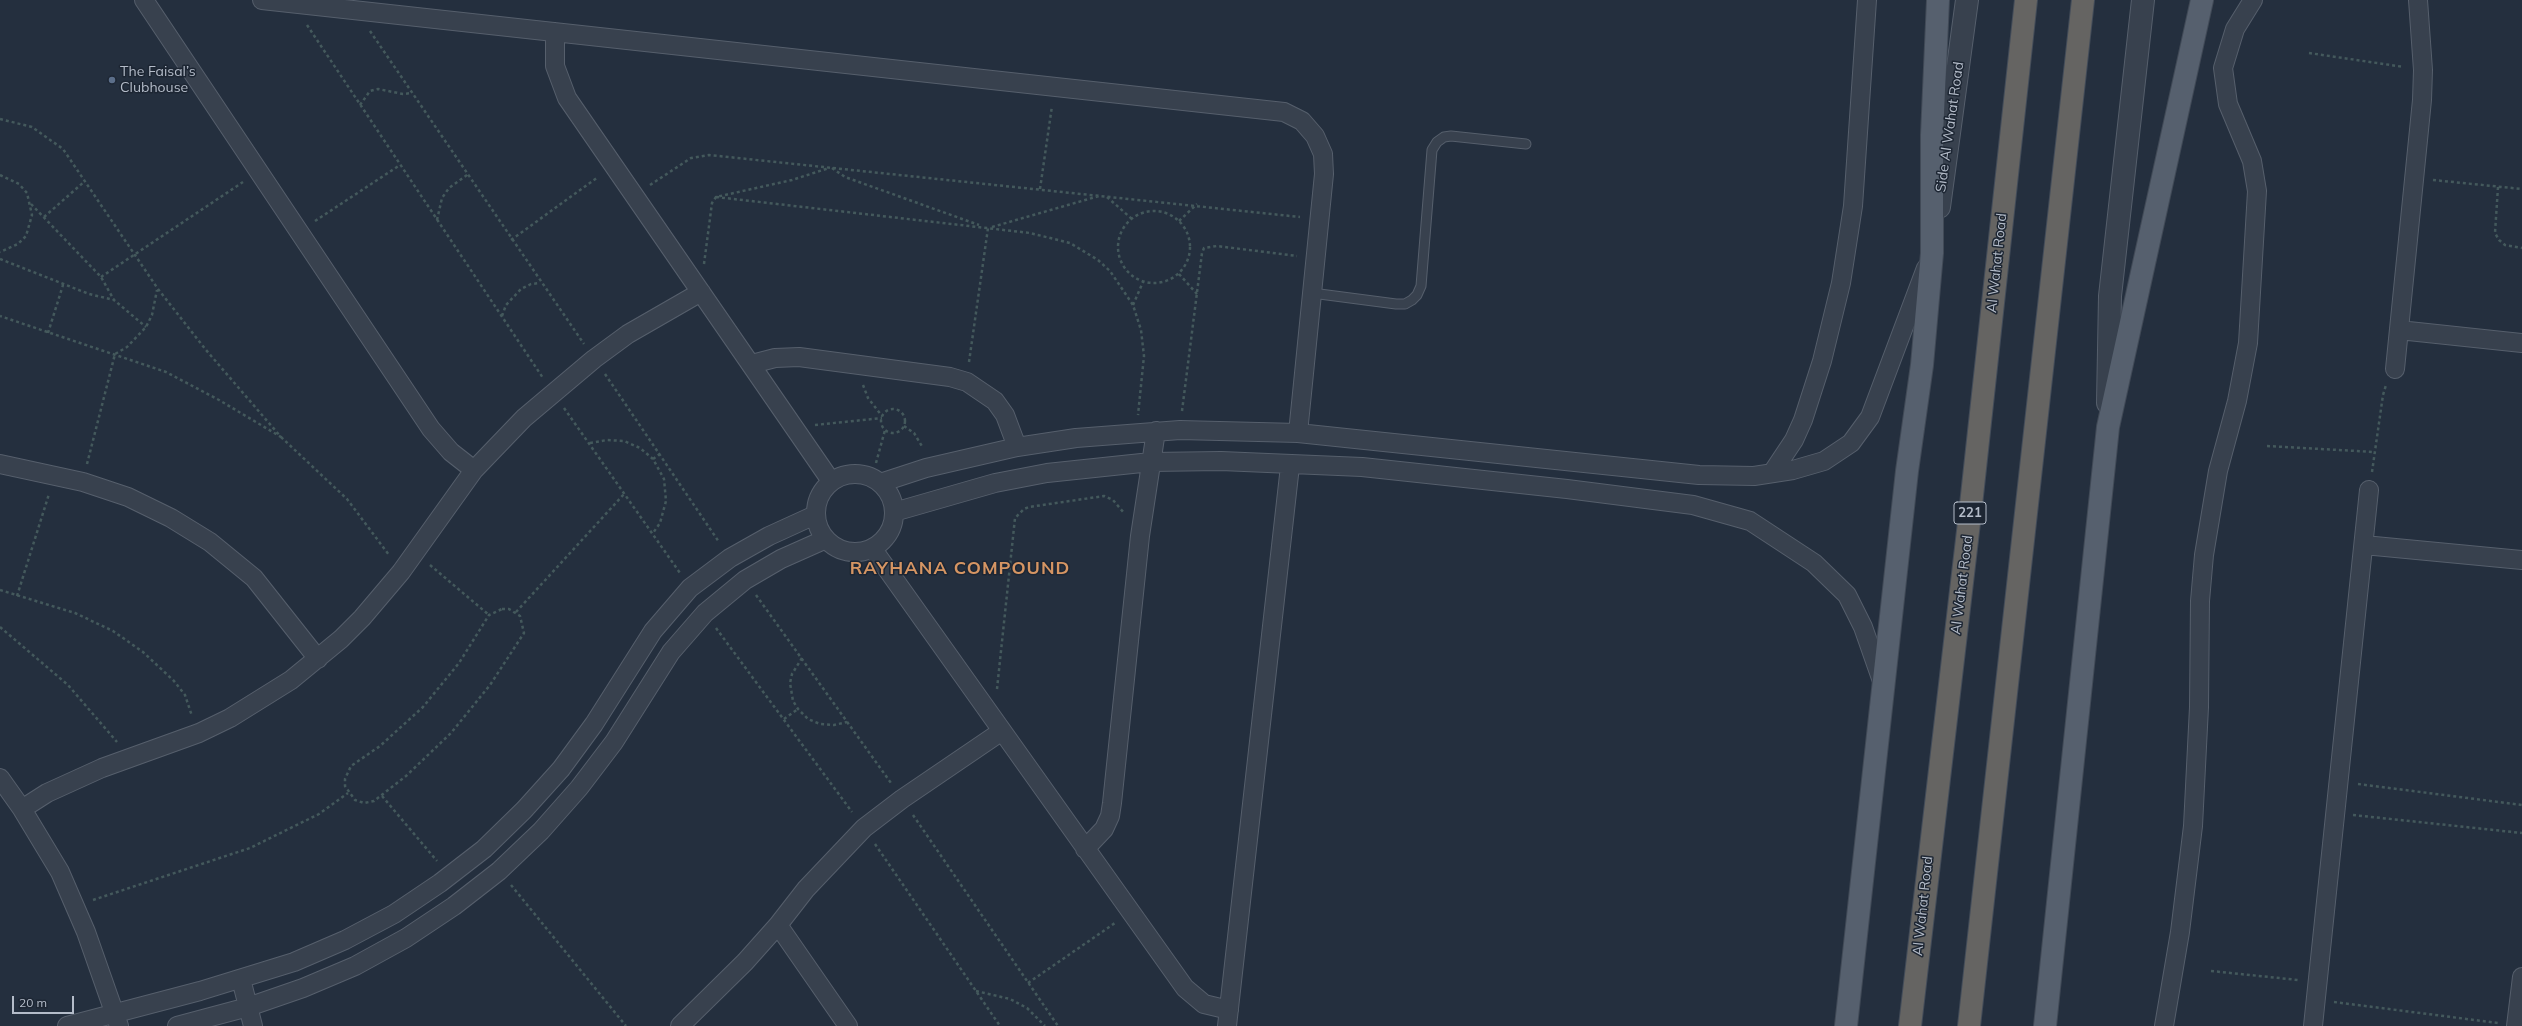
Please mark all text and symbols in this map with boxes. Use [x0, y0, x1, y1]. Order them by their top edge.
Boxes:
street label: Side Al Wahat Road [1933, 61, 1967, 193]
place label: The Faisal’s Clubhouse [120, 64, 196, 96]
marker: The Faisal’s Clubhouse [107, 75, 117, 85]
street label: Al Wahat Road [1983, 212, 2011, 314]
road number: 221 [1954, 502, 1986, 524]
street label: Al Wahat Road [1948, 534, 1976, 636]
district label: RAYHANA COMPOUND [850, 558, 1070, 580]
street label: Al Wahat Road [1909, 855, 1937, 957]
scale bar [14, 988, 76, 1014]
text: 20 m [19, 995, 47, 1010]

